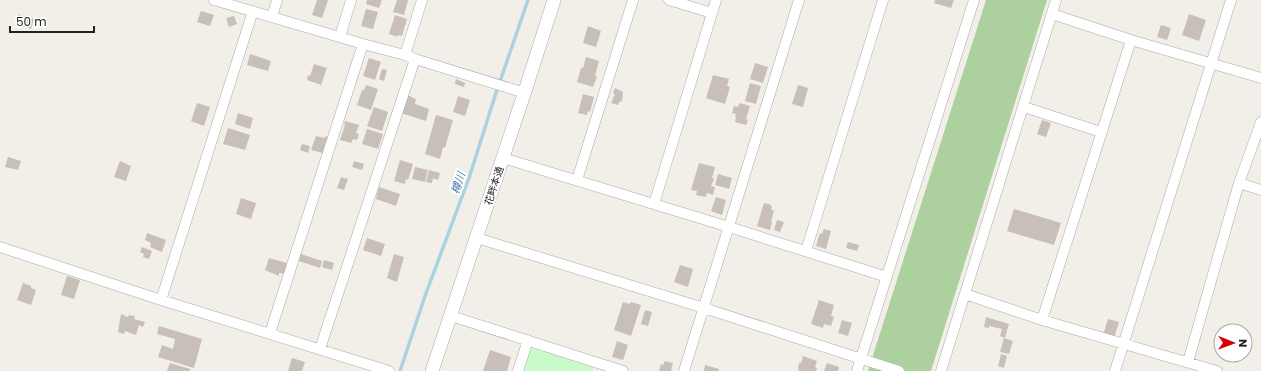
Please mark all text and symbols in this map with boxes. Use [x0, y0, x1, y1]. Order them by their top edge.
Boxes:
scale bar [10, 8, 94, 34]
text: 50 m [16, 13, 47, 30]
street label: 花畔本通 [481, 165, 507, 207]
water label: 樽川 [447, 169, 469, 196]
north arrow [1213, 323, 1253, 363]
text: N [1235, 339, 1251, 347]

